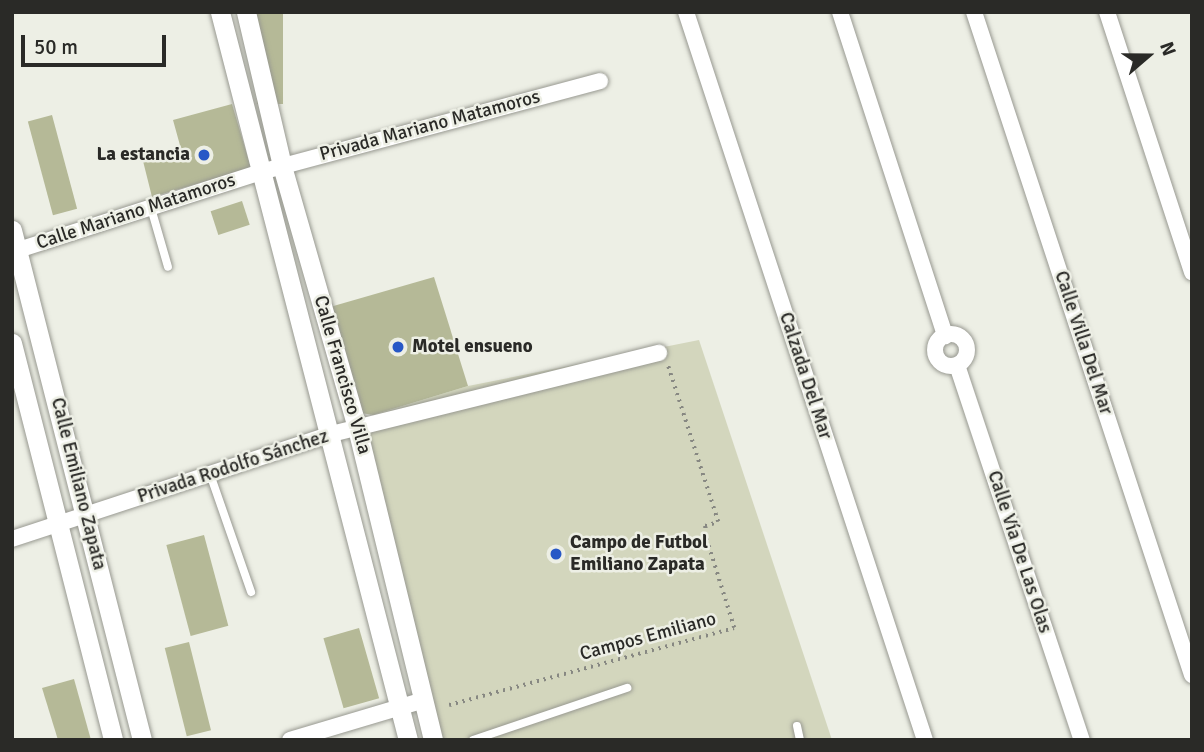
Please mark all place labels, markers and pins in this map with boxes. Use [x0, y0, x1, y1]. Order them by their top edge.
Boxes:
place label: La estancia [96, 144, 190, 166]
marker: La estancia [196, 147, 212, 163]
place label: Motel ensueno [412, 336, 533, 358]
marker: Motel ensueno [390, 339, 406, 355]
place label: Campo de Futbol Emiliano Zapata [570, 532, 708, 576]
marker: Campo de Futbol Emiliano Zapata [548, 546, 564, 562]

